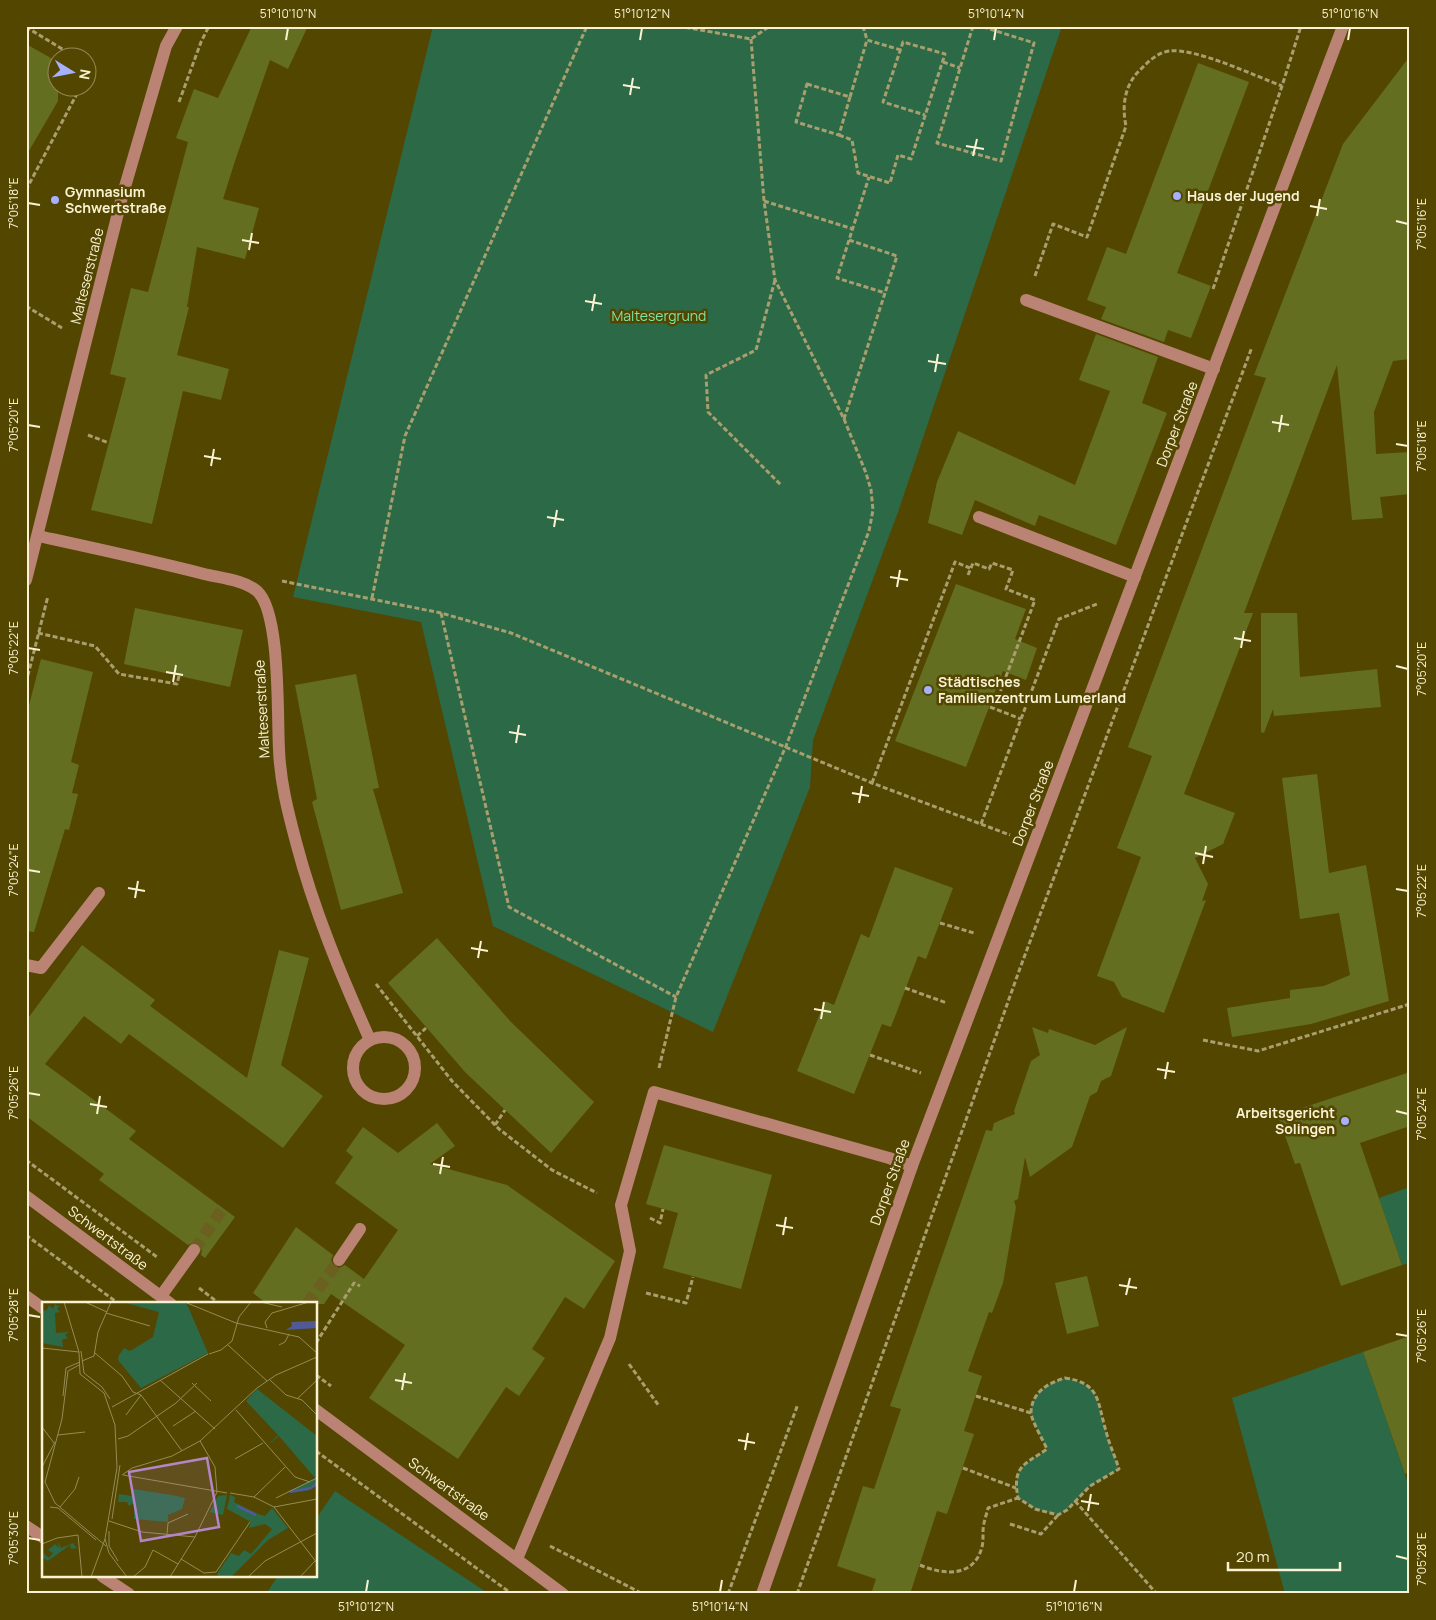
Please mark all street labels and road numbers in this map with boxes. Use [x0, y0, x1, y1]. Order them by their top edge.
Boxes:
street label: Malteserstraße [65, 226, 108, 326]
street label: Dorper Straße [1151, 378, 1202, 469]
street label: Malteserstraße [249, 659, 274, 759]
street label: Dorper Straße [1007, 757, 1058, 848]
street label: Dorper Straße [865, 1136, 914, 1228]
street label: Schwertstraße [64, 1201, 152, 1274]
street label: Schwertstraße [405, 1453, 494, 1525]

